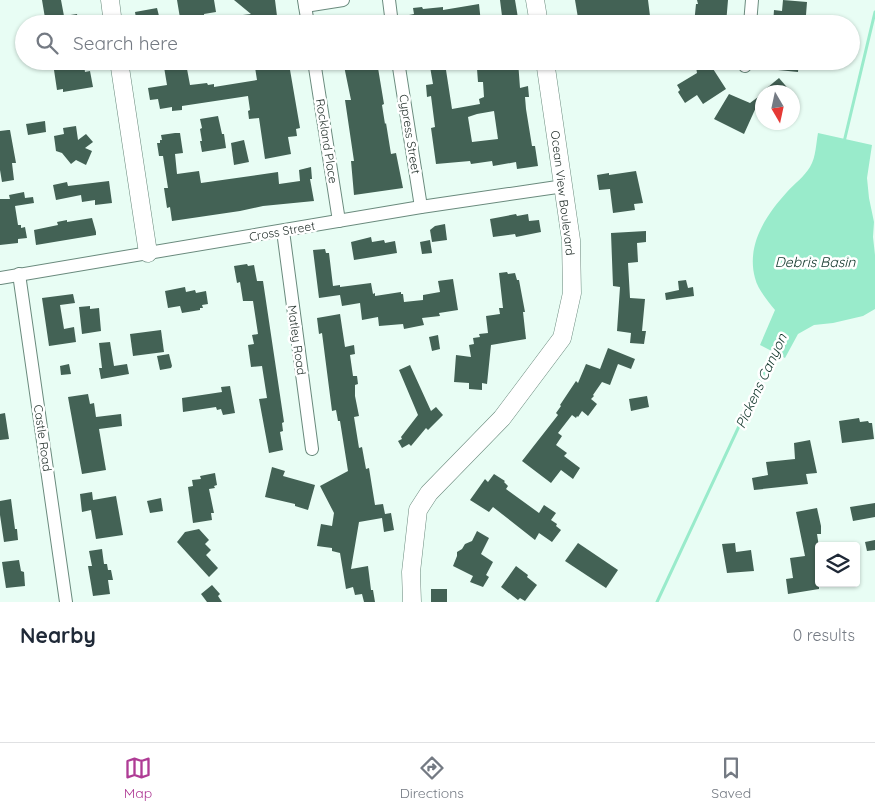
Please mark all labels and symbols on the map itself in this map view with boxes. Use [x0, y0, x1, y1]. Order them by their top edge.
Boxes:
north arrow [755, 85, 800, 130]
street label: Cypress Street [396, 93, 424, 175]
street label: Rockland Place [313, 98, 341, 185]
street label: Ocean View Boulevard [548, 130, 578, 256]
street label: Cross Street [248, 218, 316, 244]
water label: Debris Basin [775, 253, 856, 271]
street label: Matley Road [285, 304, 309, 376]
water label: Pickens Canyon [731, 330, 791, 431]
street label: Castle Road [31, 404, 55, 472]

